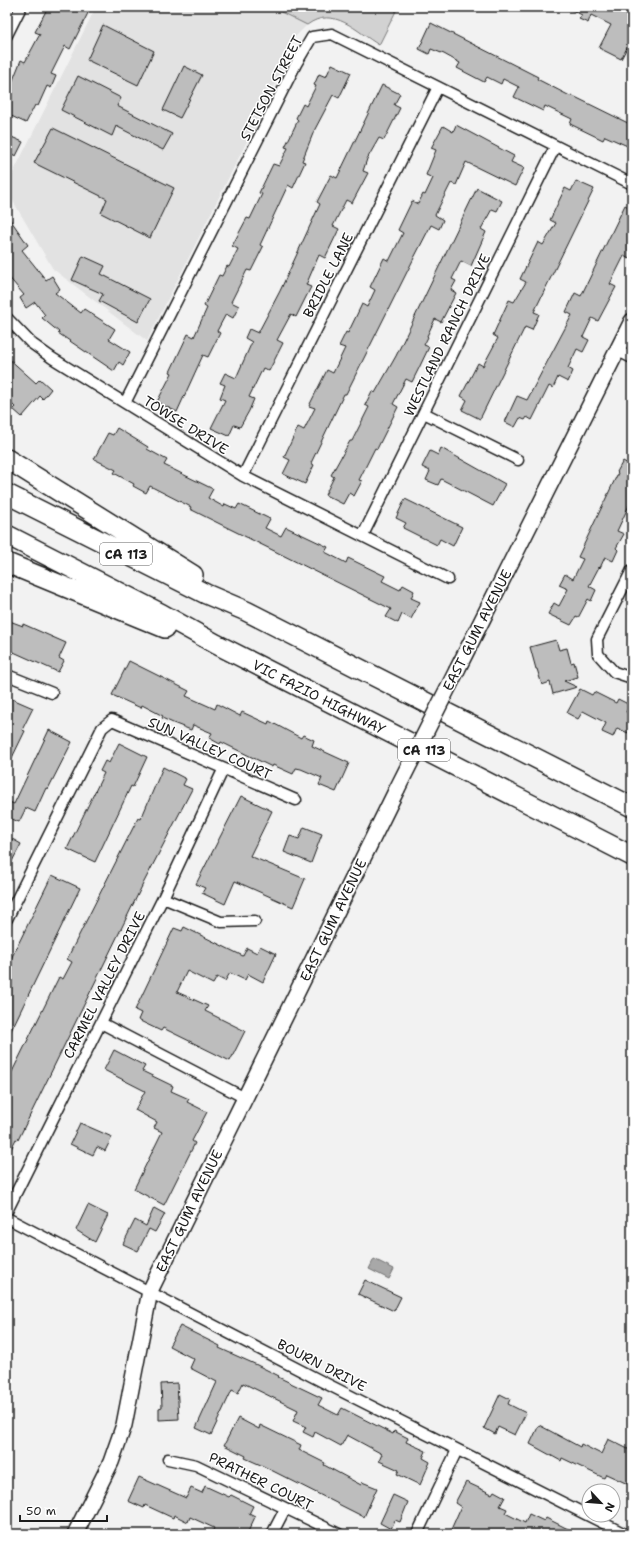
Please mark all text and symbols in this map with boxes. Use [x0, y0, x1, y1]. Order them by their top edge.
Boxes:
street label: STETSON STREET [236, 32, 306, 144]
street label: BRIDLE LANE [299, 229, 357, 321]
street label: WESTLAND RANCH DRIVE [400, 251, 494, 419]
street label: TOWSE DRIVE [140, 392, 232, 458]
road number: CA 113 [100, 543, 152, 565]
street label: EAST GUM AVENUE [439, 566, 516, 694]
street label: VIC FAZIO HIGHWAY [249, 656, 389, 739]
street label: SUN VALLEY COURT [145, 713, 275, 784]
road number: CA 113 [398, 739, 450, 761]
street label: EAST GUM AVENUE [296, 856, 371, 984]
street label: CARMEL VALLEY DRIVE [59, 908, 149, 1062]
street label: EAST GUM AVENUE [152, 1147, 227, 1275]
street label: BOURN DRIVE [274, 1335, 370, 1395]
street label: PRATHER COURT [206, 1448, 316, 1514]
north arrow [581, 1483, 621, 1523]
scale bar [20, 1497, 107, 1523]
text: N [601, 1500, 618, 1515]
text: 50 m [26, 1503, 56, 1519]

